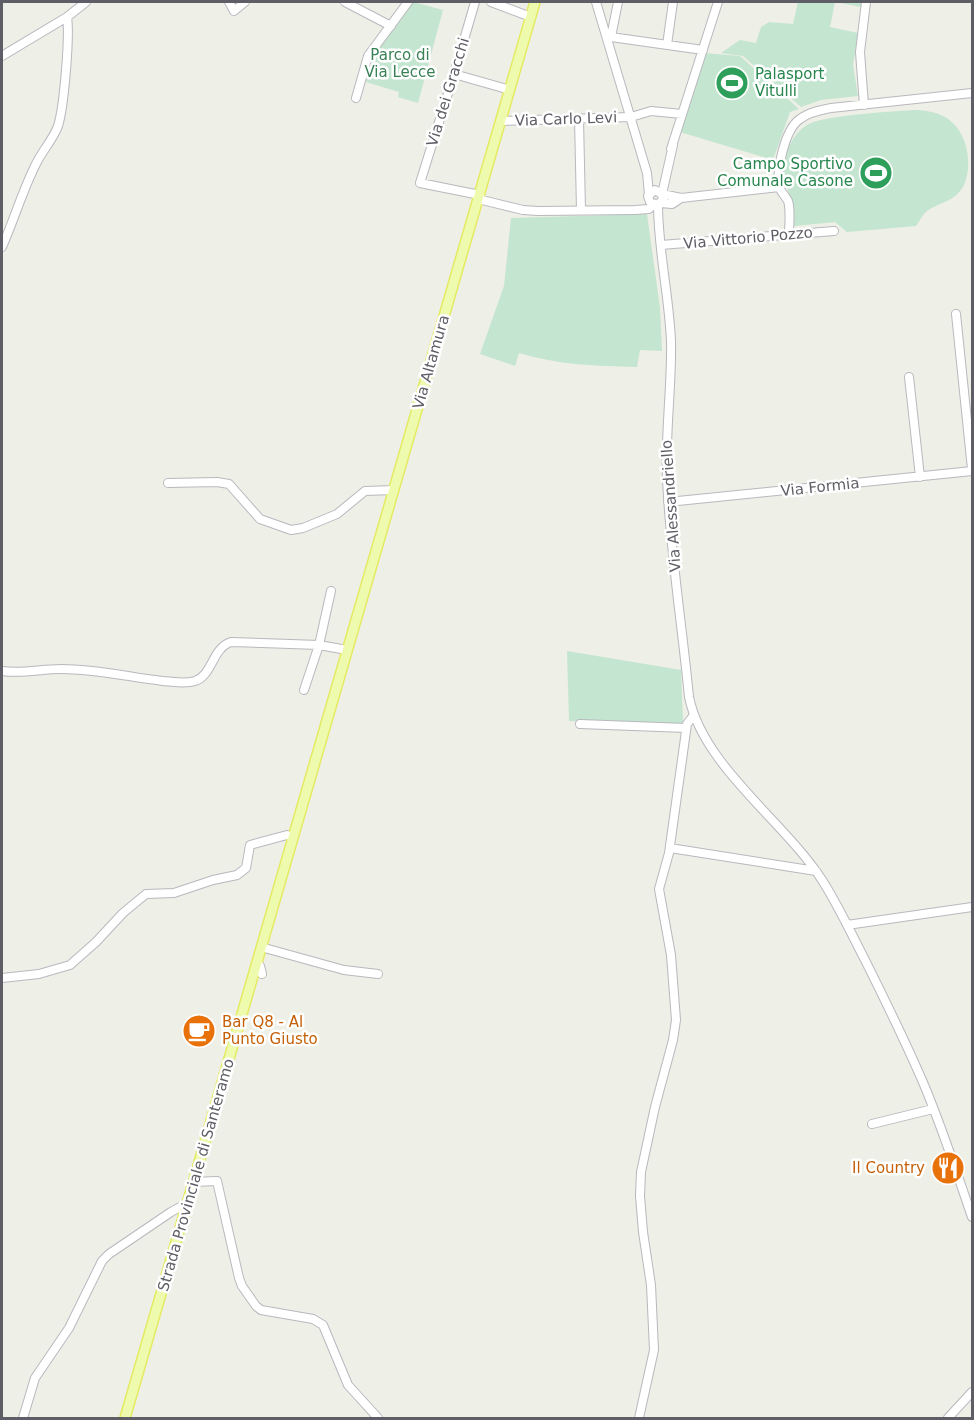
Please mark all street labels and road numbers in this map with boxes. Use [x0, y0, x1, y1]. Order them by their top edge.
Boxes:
street label: Via dei Gracchi [423, 35, 473, 149]
street label: Via Carlo Levi [515, 108, 617, 130]
street label: Via Vittorio Pozzo [682, 223, 814, 253]
street label: Via Altamura [409, 313, 453, 411]
street label: Via Alessandriello [657, 439, 685, 573]
street label: Via Formia [780, 474, 860, 500]
street label: Strada Provinciale di Santeramo [154, 1057, 238, 1293]

